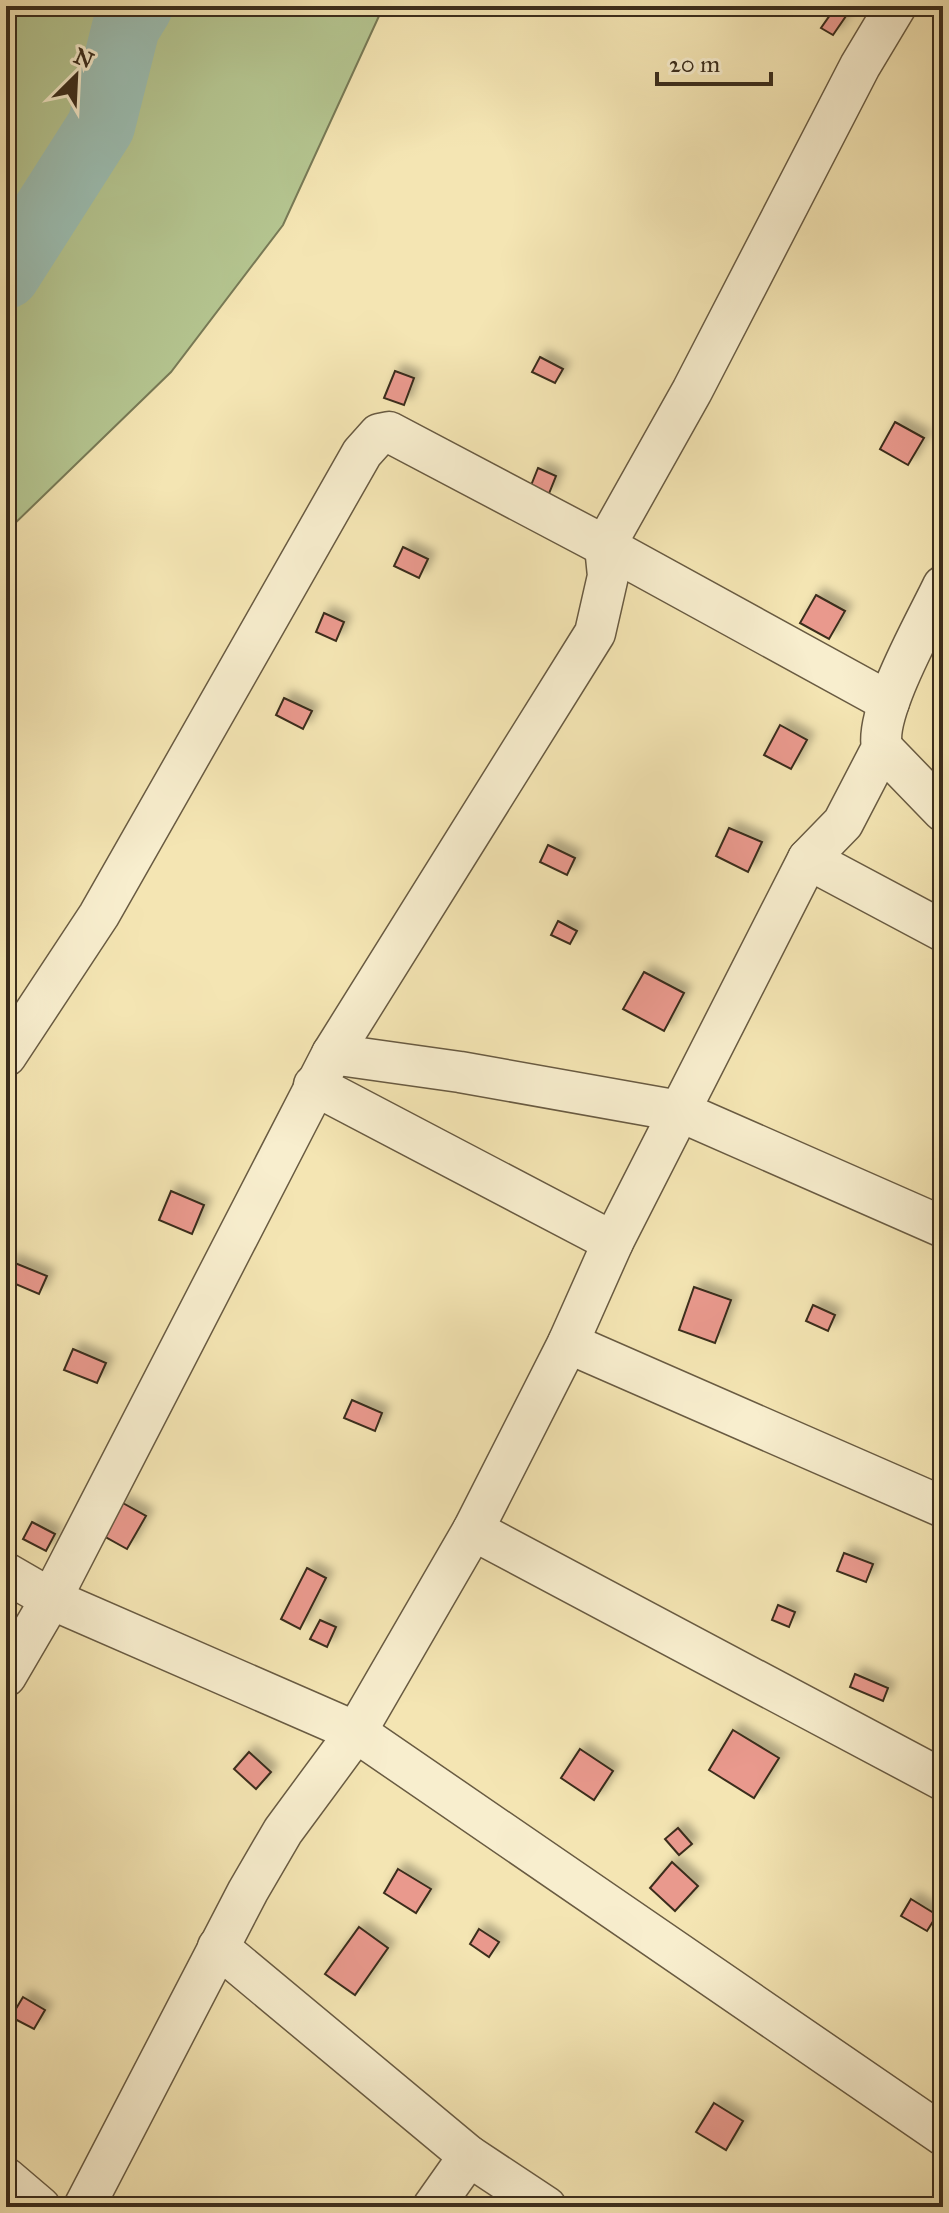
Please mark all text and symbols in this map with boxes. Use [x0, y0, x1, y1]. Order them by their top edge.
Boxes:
north arrow [36, 36, 116, 116]
scale bar [657, 36, 771, 86]
text: N [70, 42, 98, 74]
text: 20 m [669, 49, 720, 79]

